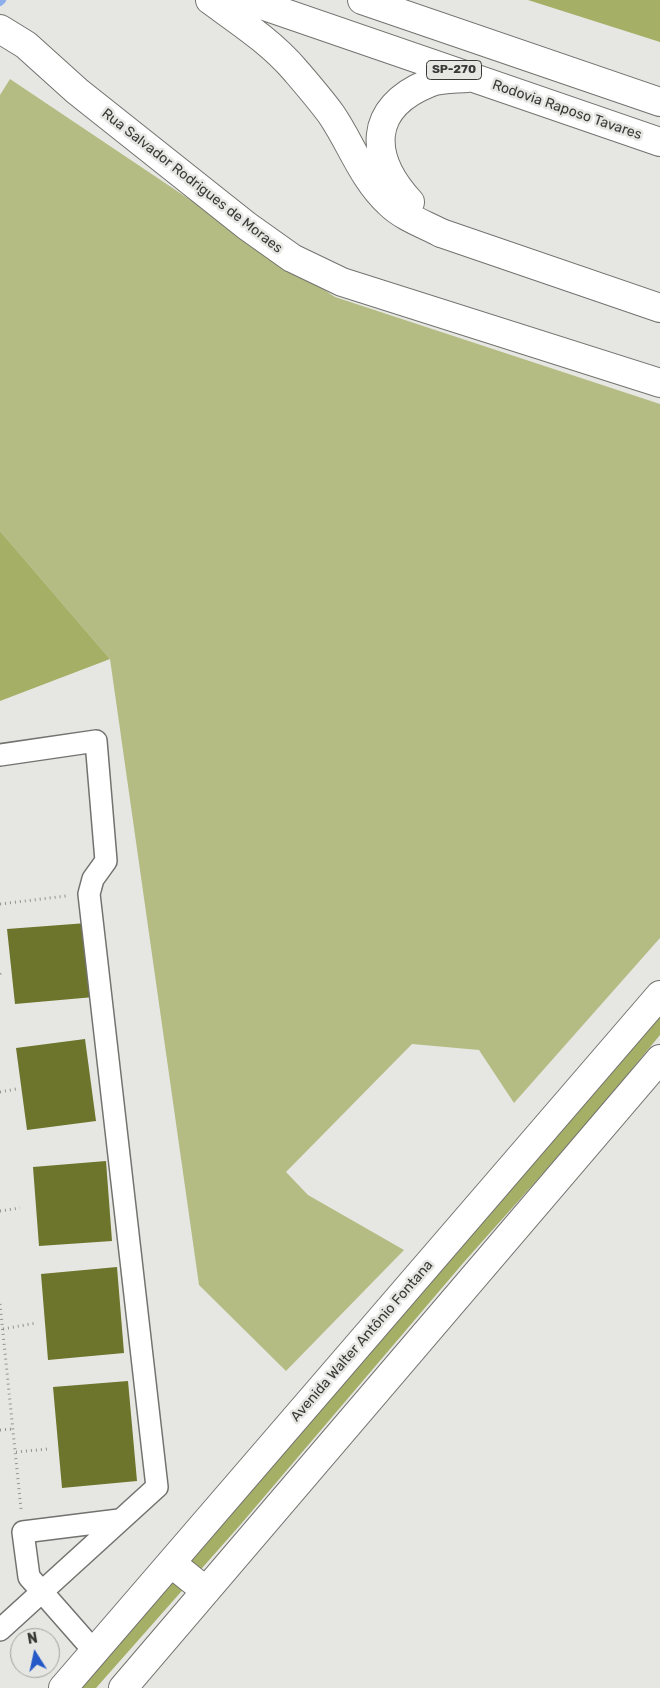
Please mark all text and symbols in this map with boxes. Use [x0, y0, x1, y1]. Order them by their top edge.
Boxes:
road number: SP-270 [426, 60, 482, 80]
street label: Rodovia Raposo Tavares [490, 76, 644, 144]
street label: Rua Salvador Rodrigues de Moraes [98, 105, 286, 257]
street label: Avenida Walter Antônio Fontana [287, 1257, 437, 1425]
north arrow [10, 1628, 60, 1678]
text: N [26, 1629, 39, 1648]

